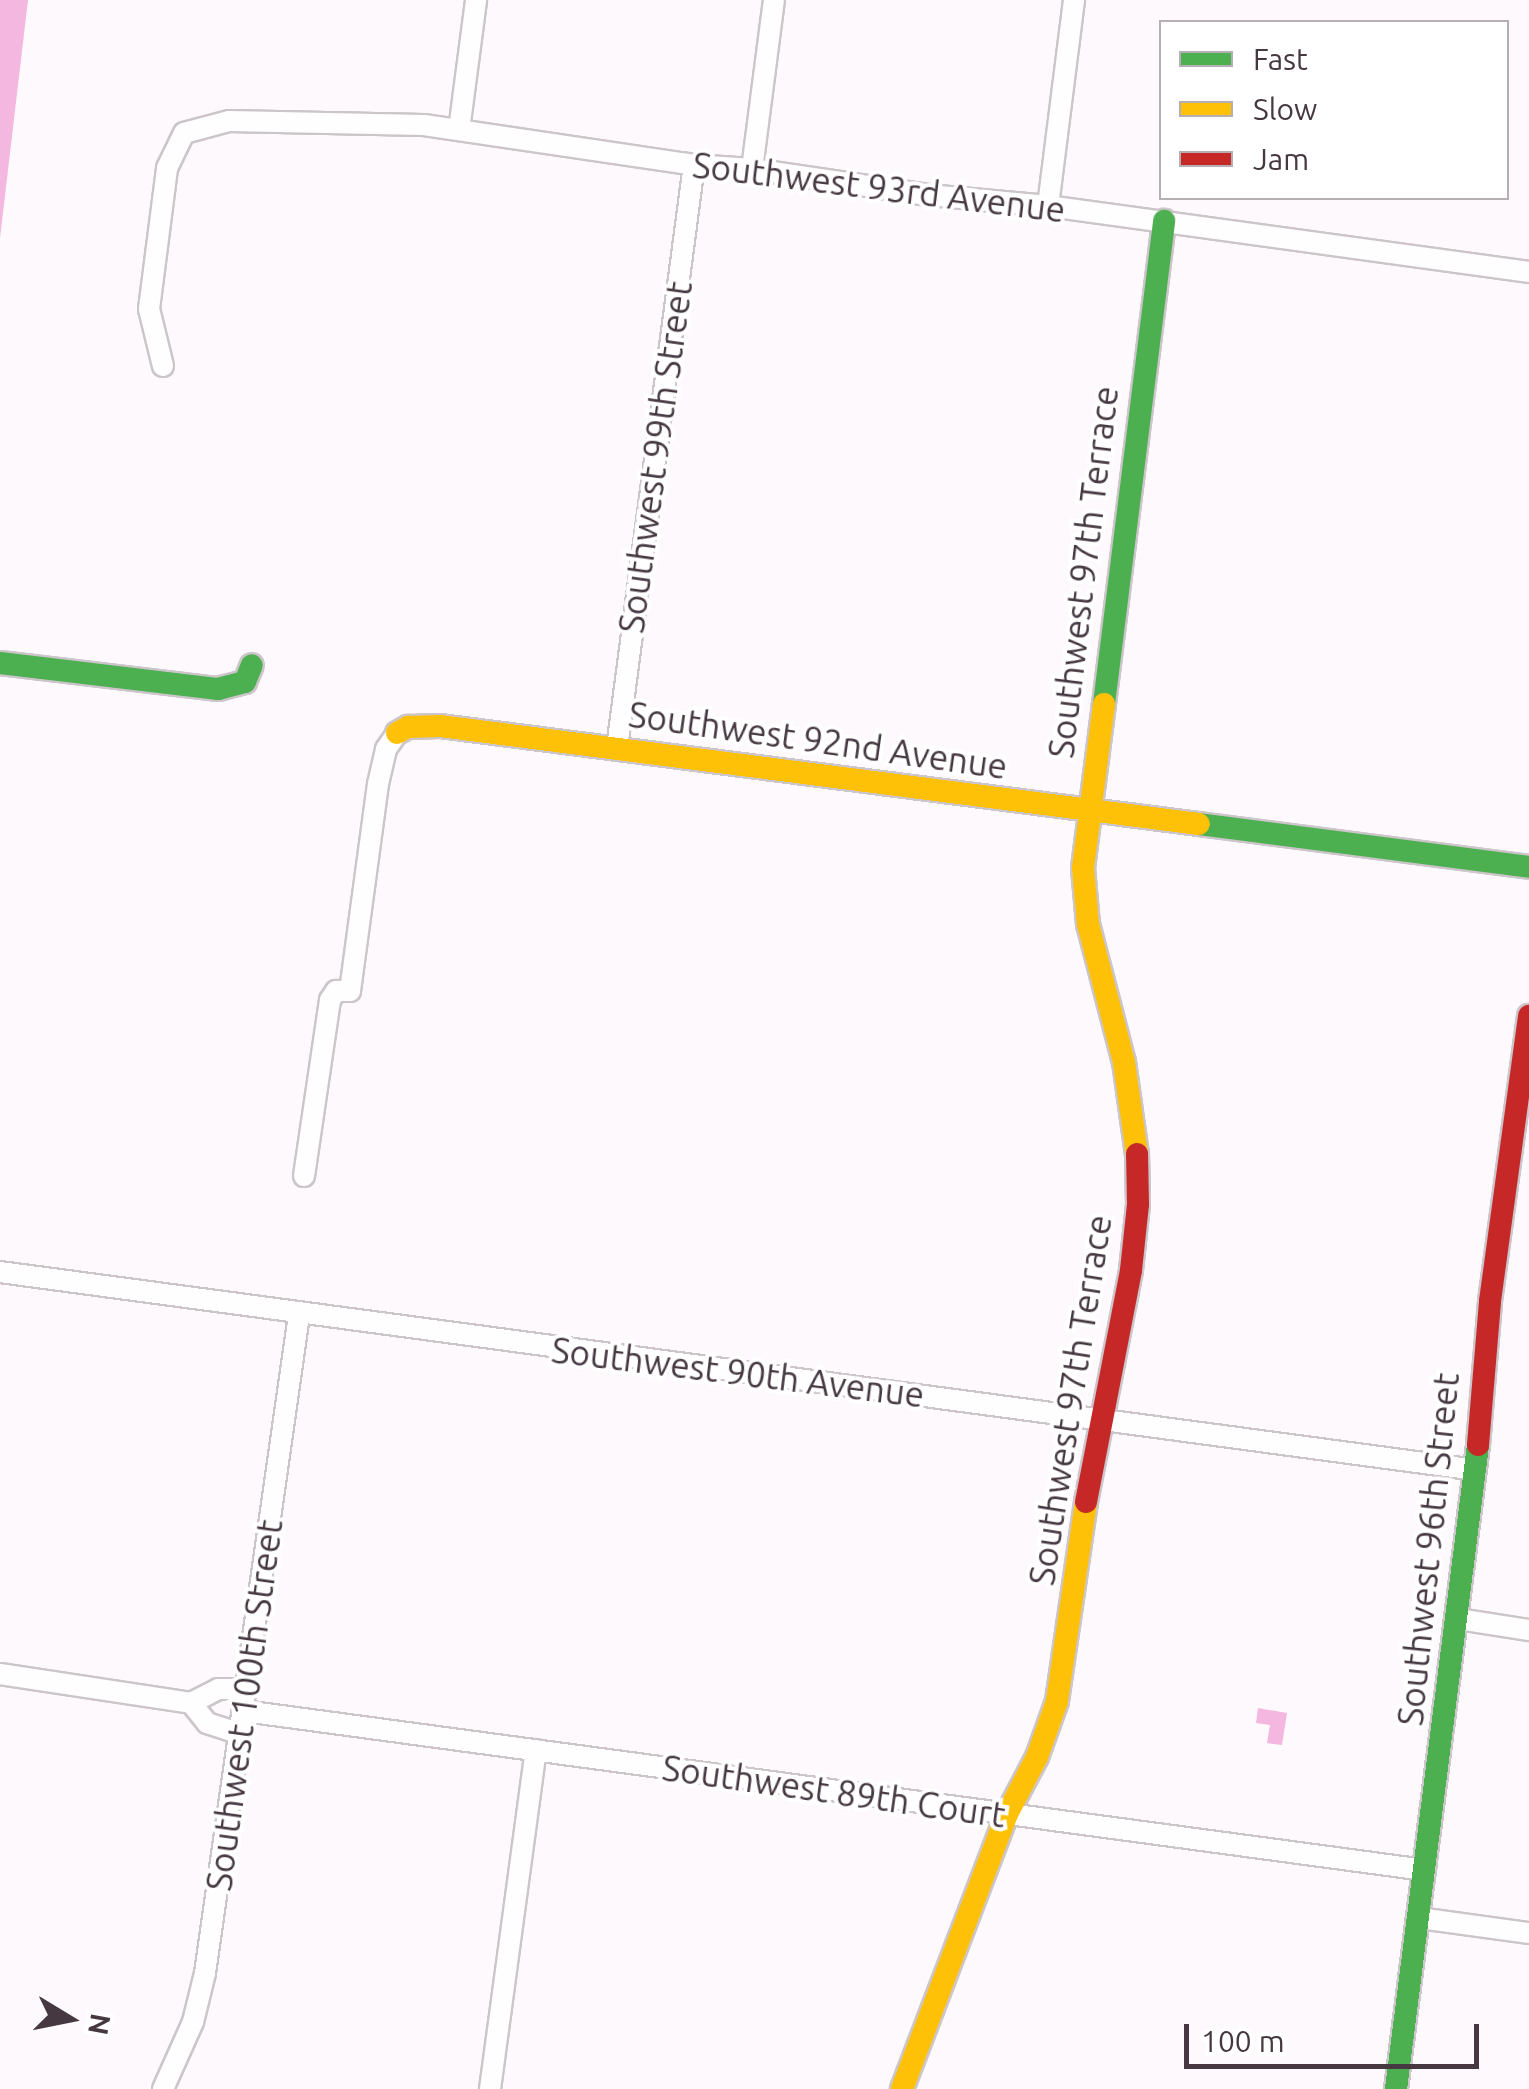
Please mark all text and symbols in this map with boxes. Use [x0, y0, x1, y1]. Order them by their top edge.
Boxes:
legend [1159, 20, 1509, 200]
text: Fast [1253, 42, 1308, 76]
text: Slow [1253, 92, 1317, 126]
text: Jam [1253, 142, 1309, 176]
street label: Southwest 93rd Avenue [690, 143, 1068, 231]
street label: Southwest 99th Street [610, 278, 700, 636]
street label: Southwest 97th Terrace [1039, 384, 1127, 760]
street label: Southwest 92nd Avenue [626, 693, 1010, 787]
street label: Southwest 97th Terrace [1020, 1212, 1120, 1588]
street label: Southwest 90th Avenue [549, 1328, 927, 1416]
street label: Southwest 96th Street [1389, 1370, 1467, 1728]
street label: Southwest 100th Street [197, 1517, 291, 1893]
street label: Southwest 89th Court [660, 1746, 1008, 1836]
north arrow [20, 1969, 120, 2069]
scale bar [1189, 2004, 1484, 2066]
text: N [83, 2011, 117, 2037]
text: 100 m [1201, 2024, 1285, 2058]

